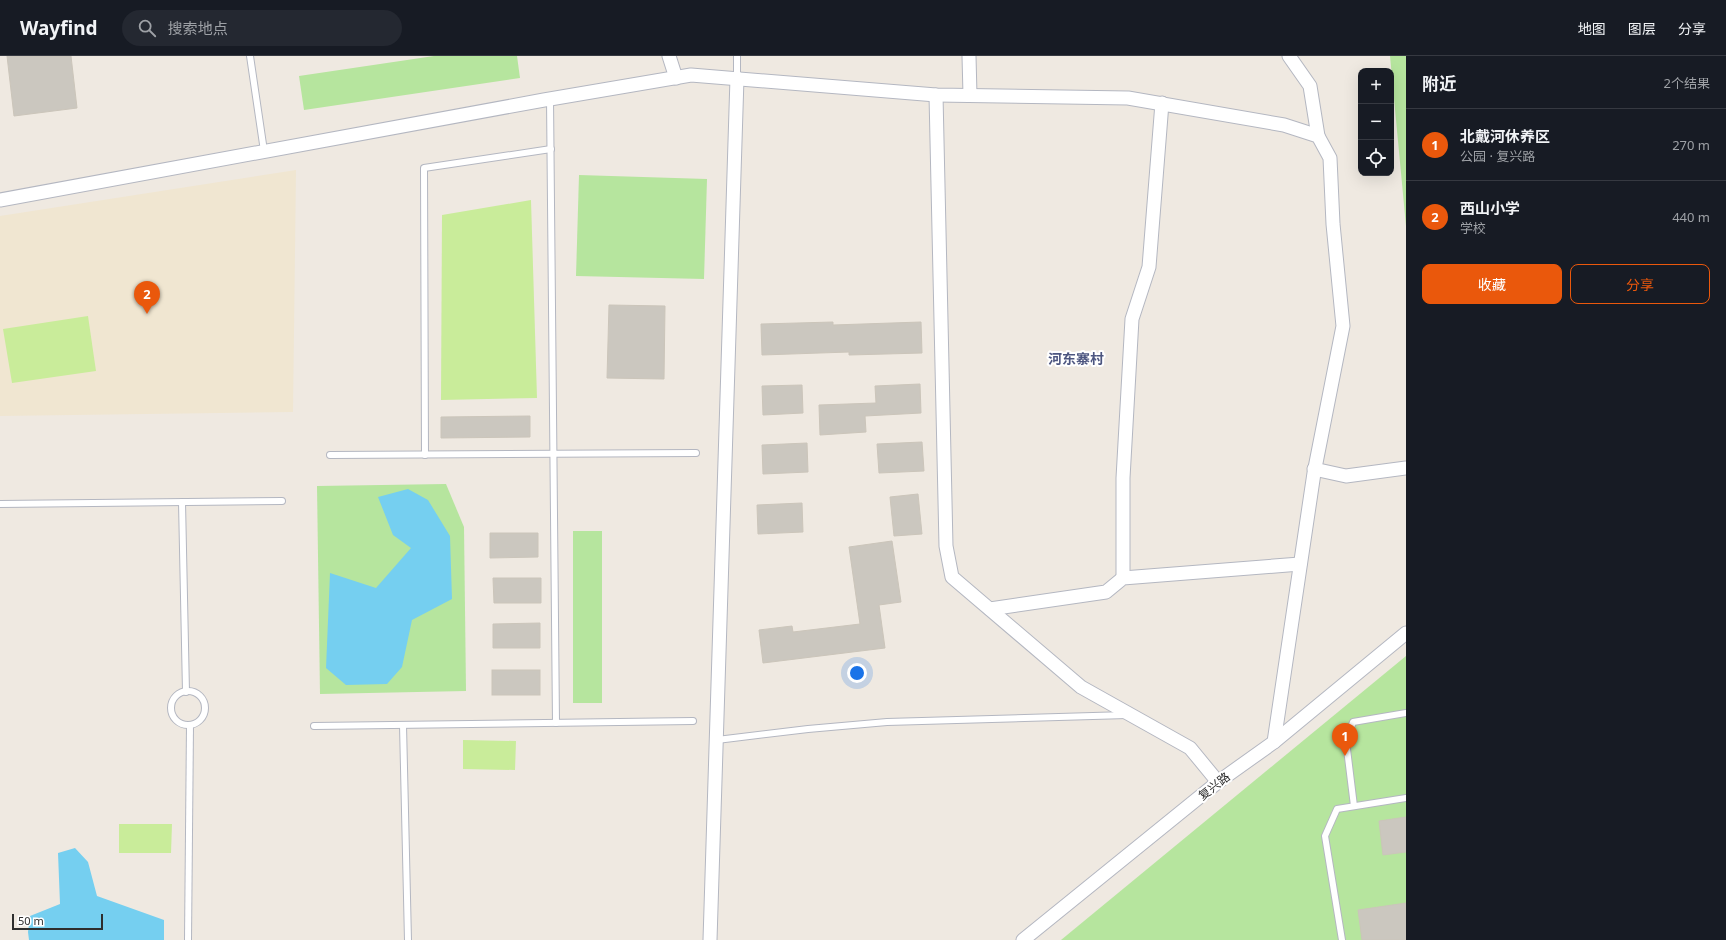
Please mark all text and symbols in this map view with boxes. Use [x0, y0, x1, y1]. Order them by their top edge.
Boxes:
search box [122, 10, 402, 46]
text: Wayfind [20, 15, 98, 41]
icon: search [136, 17, 158, 39]
text: 搜索地点 [168, 18, 228, 38]
text: 地图 [1578, 19, 1606, 38]
text: 图层 [1628, 19, 1656, 38]
text: 分享 [1678, 19, 1706, 38]
map controls [1358, 68, 1394, 176]
button: + [1358, 68, 1394, 104]
text: 附近 [1422, 72, 1456, 95]
text: 2个结果 [1664, 74, 1710, 92]
button: − [1358, 104, 1394, 140]
text: 北戴河休养区 [1460, 126, 1550, 146]
text: 1 [1431, 136, 1439, 154]
text: 270 m [1672, 136, 1710, 154]
button: locate [1358, 140, 1394, 176]
text: 公园 · 复兴路 [1460, 147, 1535, 165]
text: 西山小学 [1460, 198, 1520, 218]
text: 2 [1431, 208, 1439, 226]
text: 440 m [1672, 208, 1710, 226]
text: 学校 [1460, 219, 1486, 237]
button: 收藏 [1422, 264, 1562, 304]
button: 分享 [1570, 264, 1710, 304]
pin: 2 [134, 281, 160, 314]
district label: 河东寨村 [1048, 349, 1104, 368]
your location [847, 663, 867, 683]
pin: 1 [1332, 723, 1358, 756]
street label: 复兴路 [1195, 768, 1233, 804]
scale bar [12, 912, 103, 931]
text: 50 m [18, 913, 44, 928]

